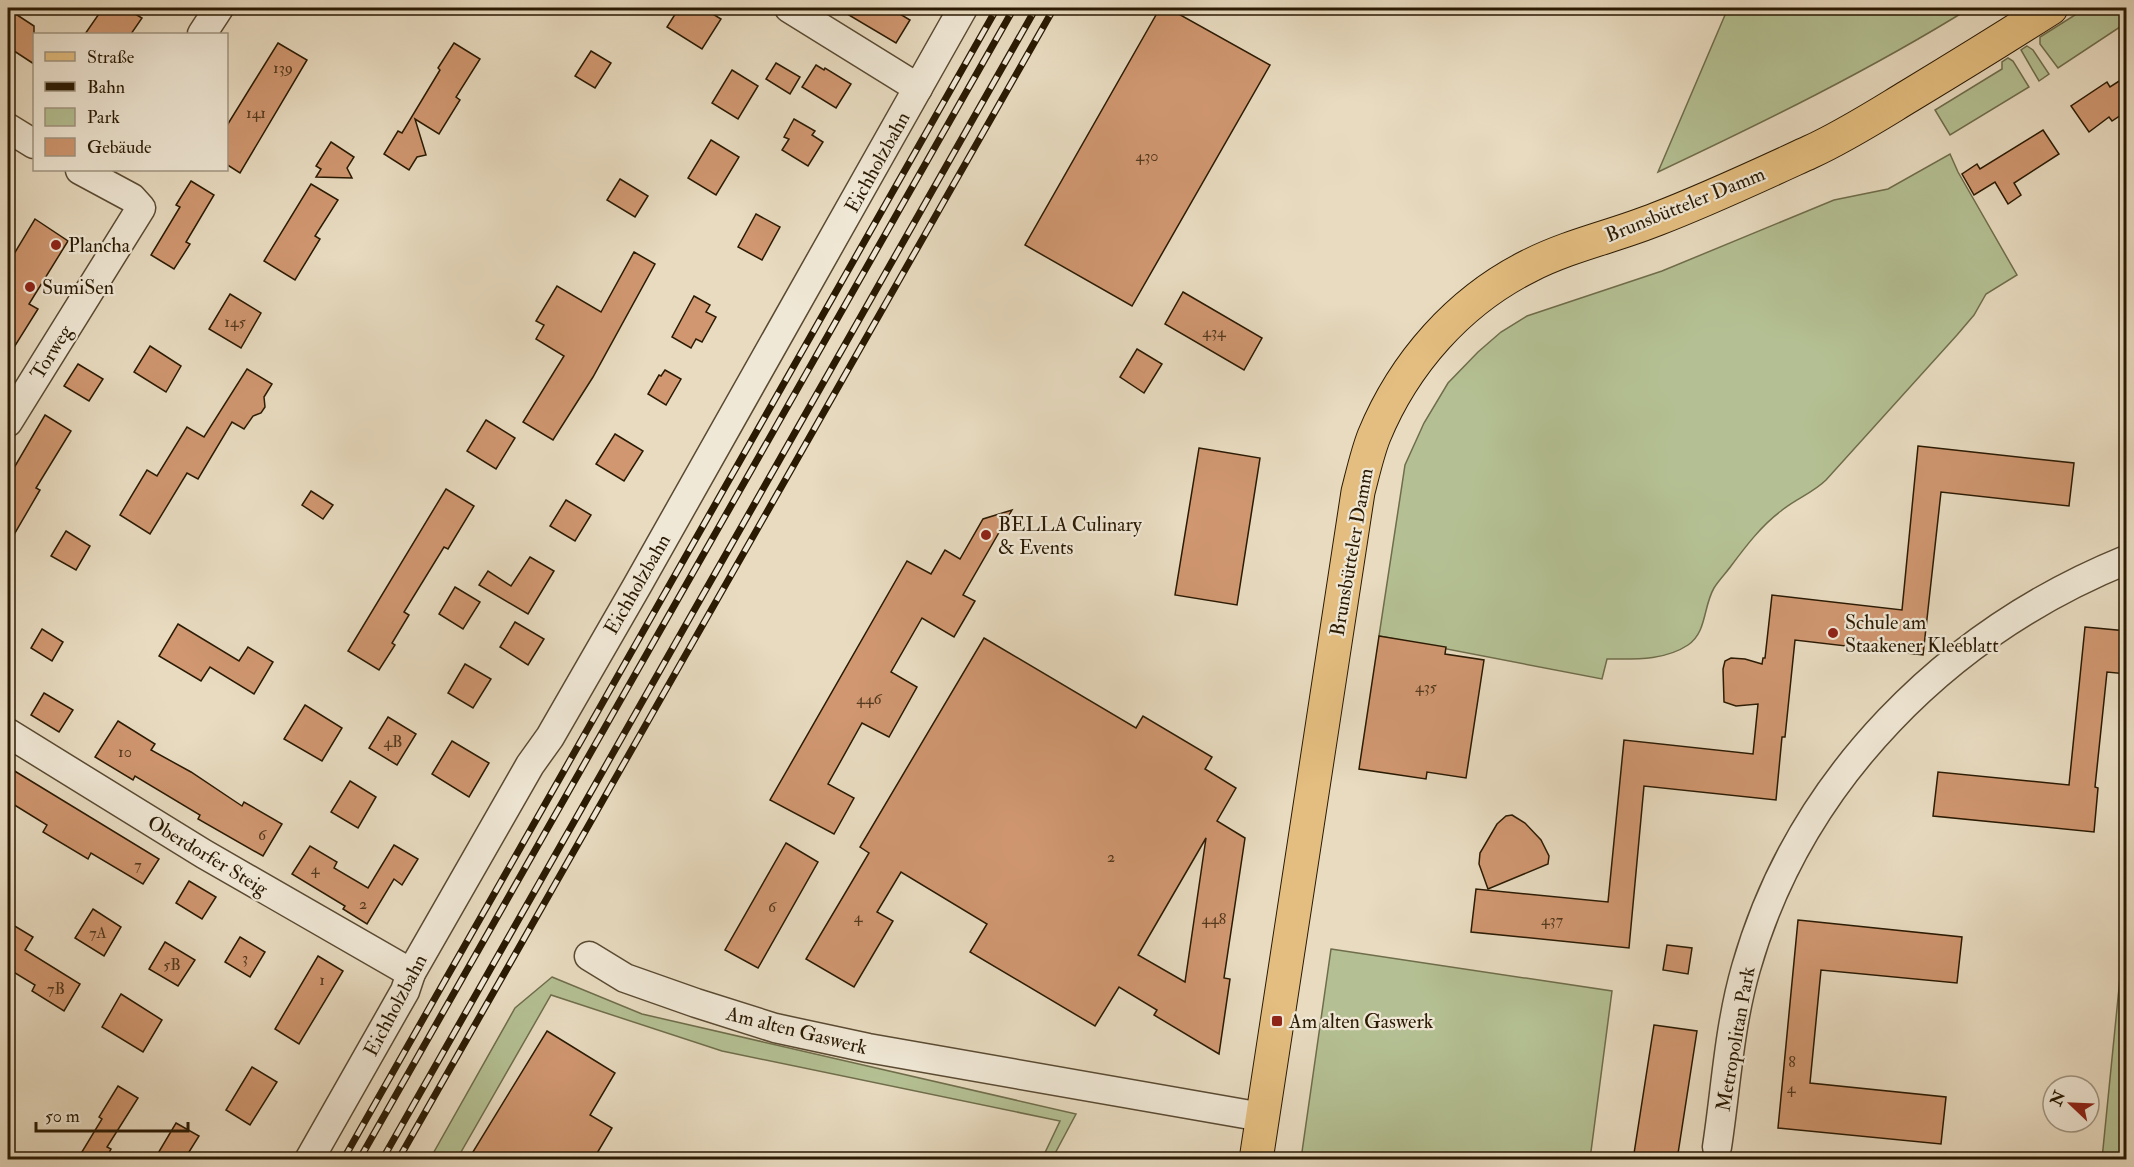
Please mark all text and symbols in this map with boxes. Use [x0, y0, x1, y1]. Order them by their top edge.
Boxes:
legend [33, 33, 228, 171]
text: Straße [87, 46, 135, 69]
house number: 139 [273, 58, 293, 78]
text: Bahn [87, 76, 125, 99]
house number: 141 [246, 103, 266, 123]
text: Park [87, 106, 120, 129]
street label: Eichholzbahn [839, 107, 915, 217]
text: Gebäude [87, 136, 152, 159]
house number: 430 [1136, 146, 1158, 166]
street label: Brunsbütteler Damm [1602, 161, 1769, 248]
place label: Plancha [68, 233, 131, 258]
marker: Plancha [49, 238, 63, 252]
place label: SumiSen [42, 275, 114, 300]
marker: SumiSen [23, 280, 37, 294]
house number: 145 [224, 312, 246, 332]
street label: Torweg [25, 319, 78, 384]
house number: 434 [1202, 322, 1227, 342]
street label: Brunsbütteler Damm [1324, 466, 1379, 638]
place label: BELLA Culinary & Events [998, 512, 1143, 560]
marker: BELLA Culinary & Events [979, 528, 993, 542]
street label: Eichholzbahn [599, 530, 676, 639]
place label: Schule am Staakener Kleeblatt [1845, 610, 1999, 658]
marker: Schule am Staakener Kleeblatt [1826, 626, 1840, 640]
house number: 435 [1415, 677, 1437, 697]
house number: 446 [856, 689, 883, 709]
house number: 4B [383, 732, 403, 752]
house number: 10 [118, 742, 132, 762]
street label: Oberdorfer Steig [143, 810, 274, 902]
house number: 6 [258, 825, 267, 845]
house number: 2 [1107, 847, 1115, 867]
house number: 7 [134, 855, 142, 875]
house number: 4 [311, 859, 321, 879]
house number: 2 [359, 894, 367, 914]
house number: 6 [768, 897, 777, 917]
house number: 4 [854, 907, 864, 927]
house number: 448 [1202, 909, 1227, 929]
house number: 437 [1541, 910, 1564, 930]
house number: 7A [89, 923, 107, 943]
house number: 3 [242, 948, 248, 968]
street label: Eichholzbahn [358, 950, 433, 1060]
house number: 5B [163, 955, 181, 975]
street label: Metropolitan Park [1710, 964, 1762, 1114]
house number: 1 [319, 970, 325, 990]
house number: 7B [47, 979, 65, 999]
street label: Am alten Gaswerk [723, 1001, 870, 1060]
place label: Am alten Gaswerk [1288, 1009, 1434, 1034]
marker: Am alten Gaswerk [1270, 1014, 1284, 1028]
house number: 8 [1788, 1052, 1796, 1072]
north arrow [2041, 1074, 2101, 1134]
house number: 4 [1787, 1078, 1797, 1098]
text: N [2046, 1087, 2070, 1110]
scale bar [36, 1095, 188, 1133]
text: 50 m [45, 1105, 80, 1128]

